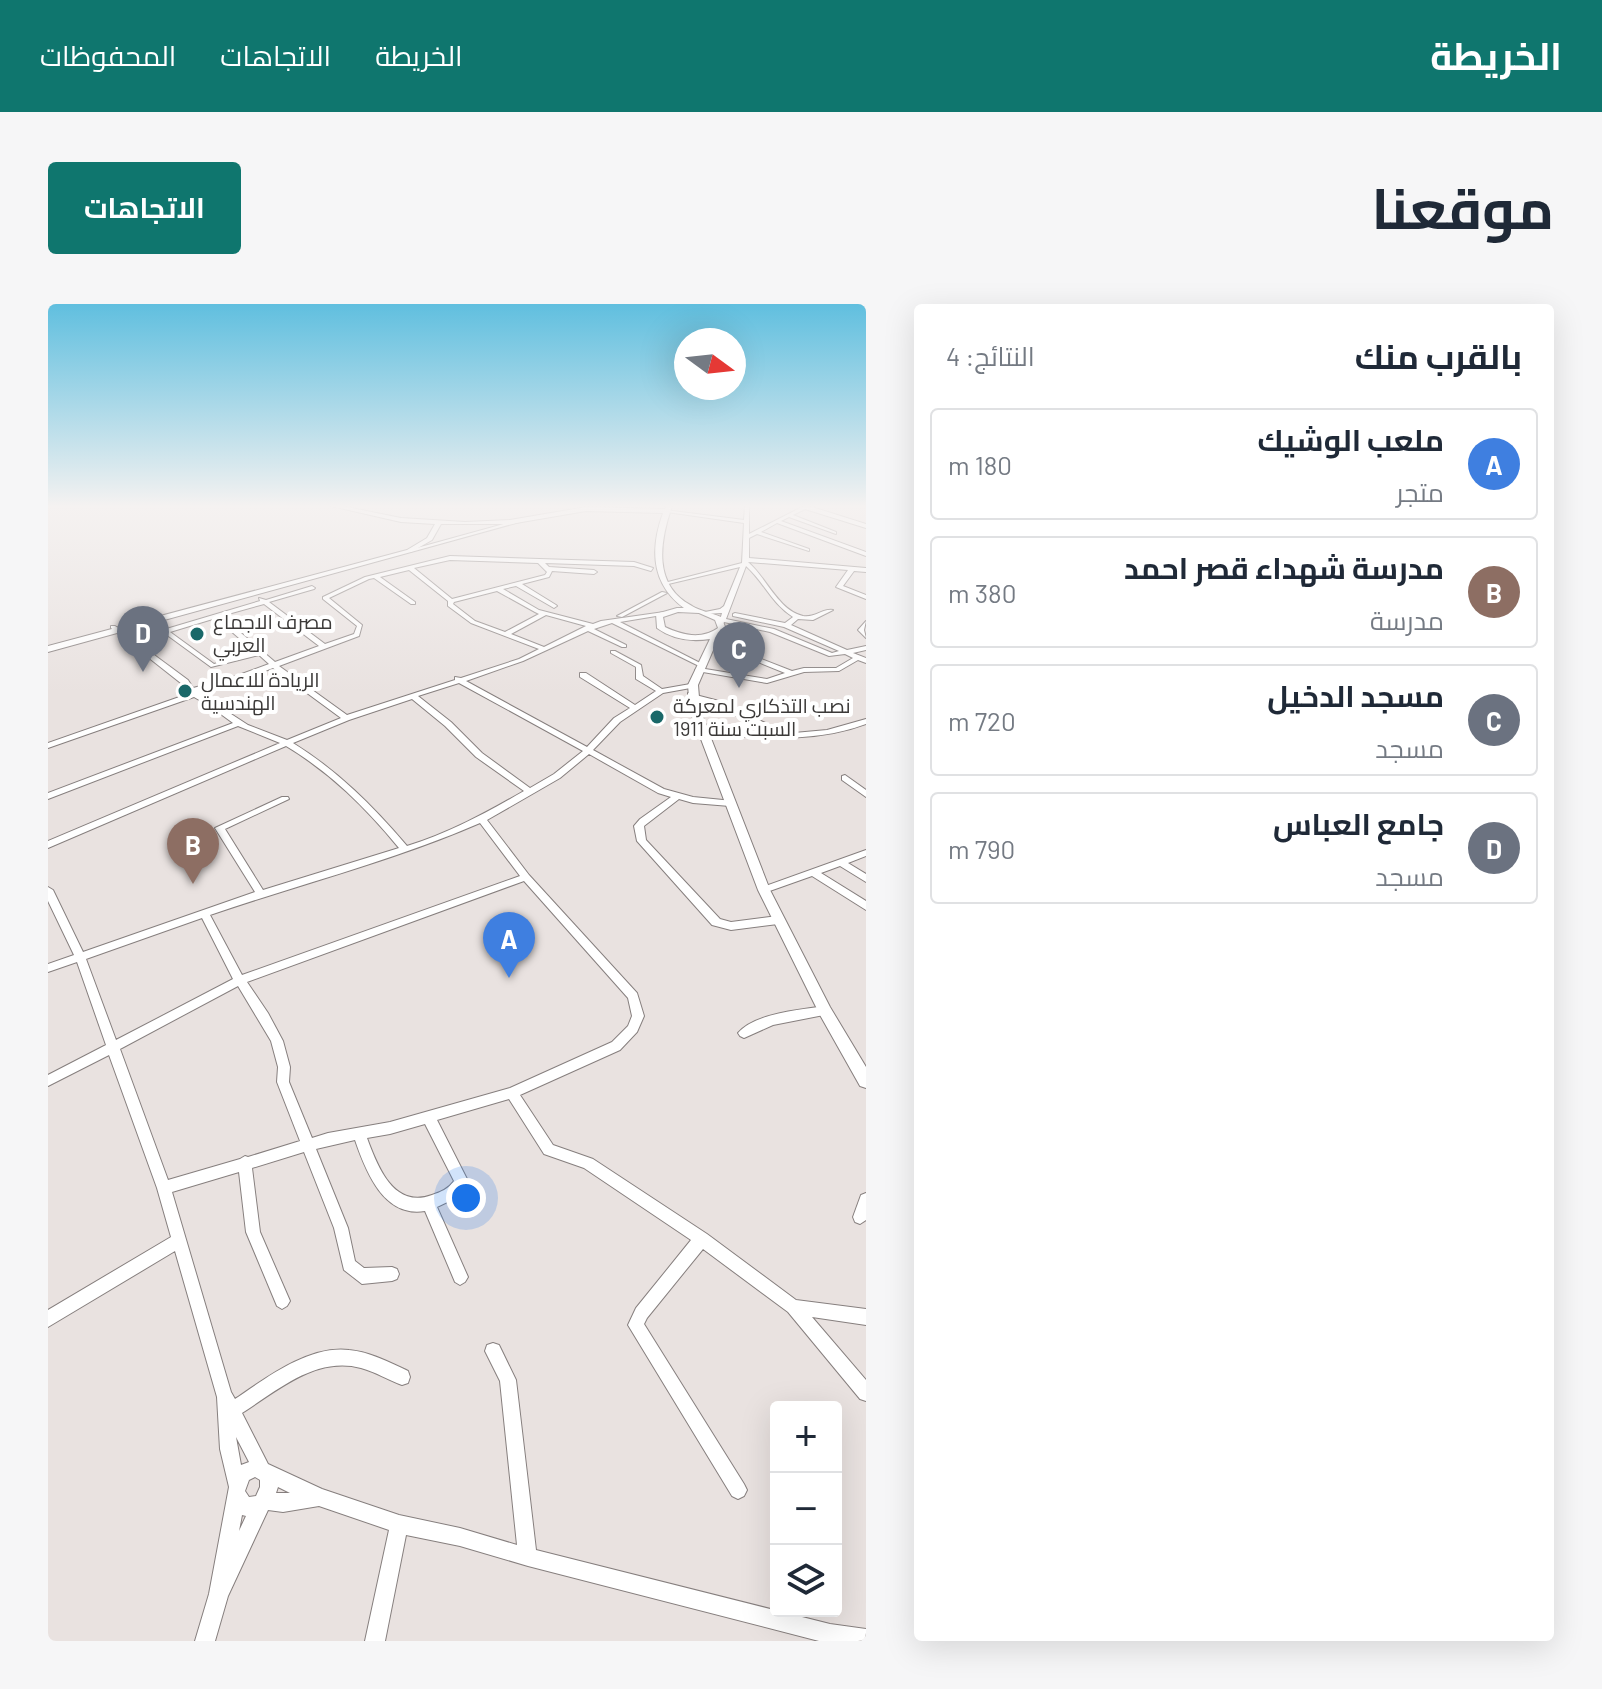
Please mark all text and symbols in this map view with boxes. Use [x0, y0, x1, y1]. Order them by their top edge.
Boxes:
text: الخريطة [1430, 32, 1562, 78]
text: المحفوظات [40, 38, 176, 72]
text: الاتجاهات [220, 38, 331, 72]
text: الخريطة [375, 38, 463, 72]
button: الاتجاهات [48, 162, 241, 254]
text: موقعنا [1371, 173, 1554, 240]
north arrow [674, 328, 746, 400]
text: بالقرب منك [1355, 335, 1522, 376]
text: النتائج: 4 [946, 340, 1035, 371]
text: ملعب الوشيك [1257, 421, 1444, 457]
text: 180 m [948, 449, 1012, 480]
text: A [1485, 449, 1503, 480]
text: متجر [1396, 476, 1444, 507]
text: مدرسة شهداء قصر احمد [1124, 549, 1444, 585]
text: 380 m [948, 577, 1016, 608]
text: B [1486, 577, 1502, 608]
text: مدرسة [1370, 604, 1444, 635]
pin: D [117, 606, 169, 672]
place label: مصرف الاجماع العربي [213, 609, 333, 661]
pin: C [713, 622, 765, 688]
marker: مصرف الاجماع العربي [188, 625, 206, 643]
place label: الريادة للاعمال الهندسية [201, 667, 320, 716]
text: مسجد الدخيل [1267, 677, 1444, 713]
marker: الريادة للاعمال الهندسية [176, 682, 194, 700]
place label: نصب التذكاري لمعركة السبت سنة 1911 [673, 693, 851, 740]
text: 720 m [948, 705, 1016, 736]
text: C [1486, 705, 1502, 736]
marker: نصب التذكاري لمعركة السبت سنة 1911 [648, 708, 666, 726]
text: مسجد [1375, 732, 1444, 763]
text: جامع العباس [1273, 805, 1444, 841]
pin: B [167, 818, 219, 884]
text: 790 m [948, 833, 1015, 864]
text: D [1486, 833, 1502, 864]
text: مسجد [1375, 860, 1444, 891]
pin: A [483, 912, 535, 978]
your location [446, 1178, 486, 1218]
map controls [770, 1401, 842, 1617]
button: + [770, 1401, 842, 1473]
button: − [770, 1473, 842, 1545]
button: layers [770, 1545, 842, 1617]

